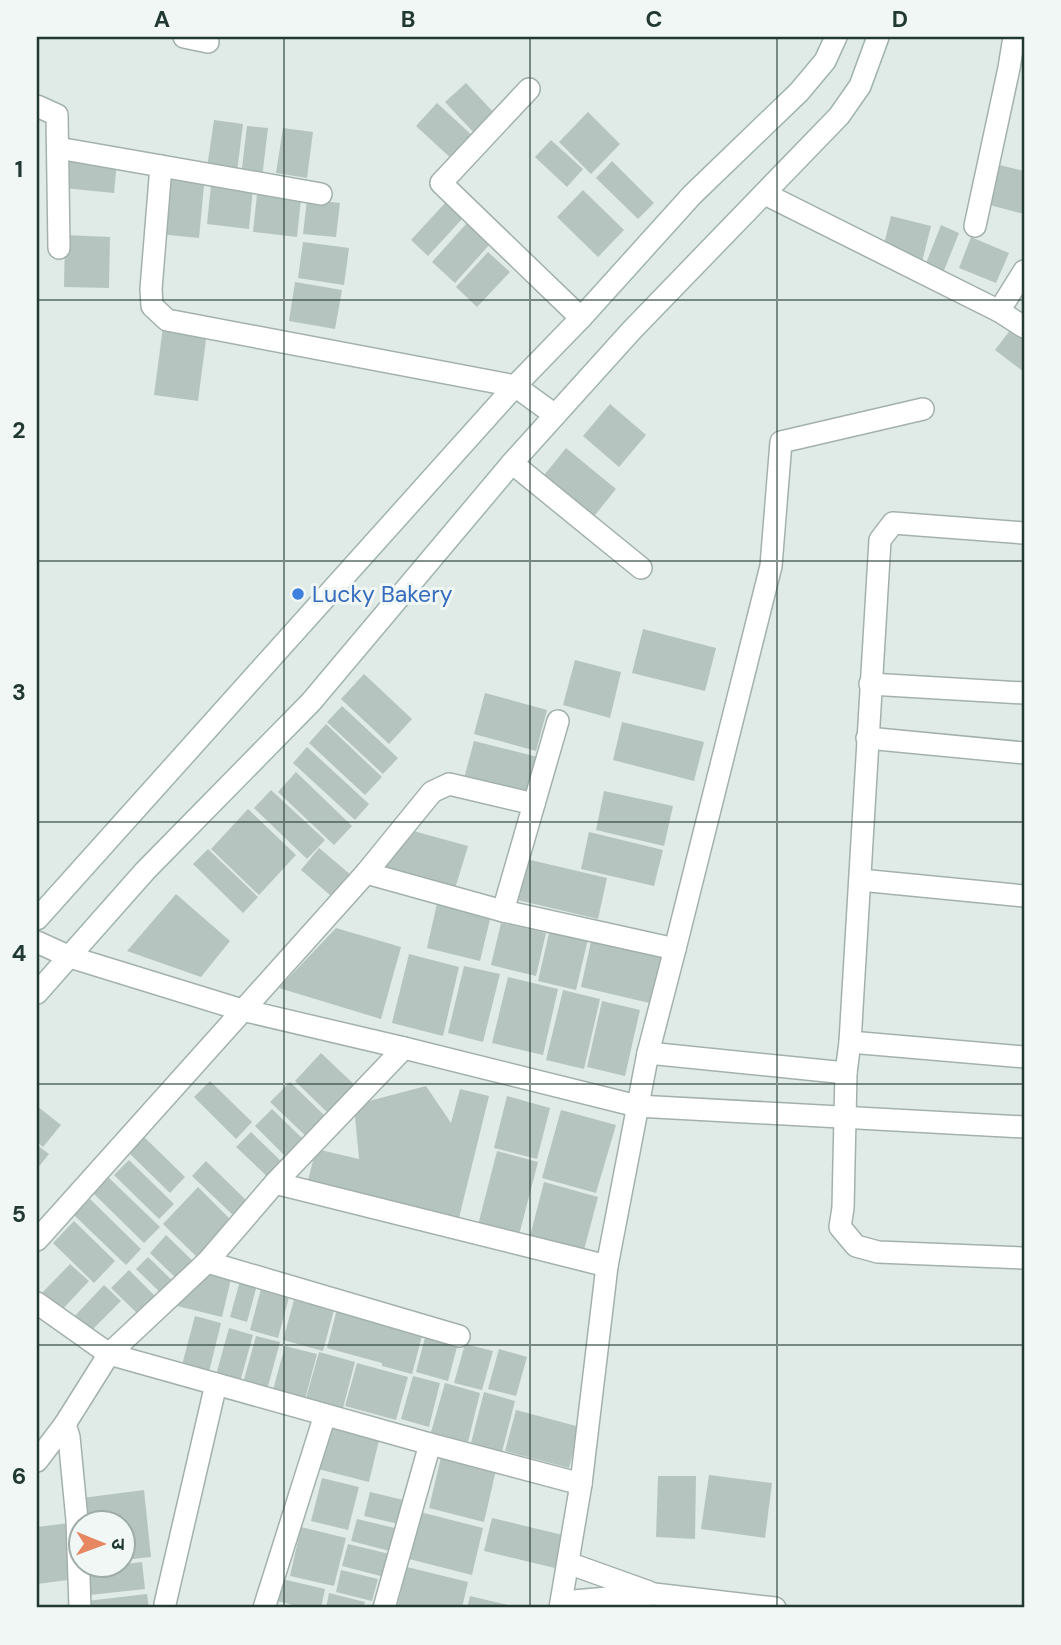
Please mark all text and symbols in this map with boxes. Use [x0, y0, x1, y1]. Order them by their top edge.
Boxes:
text: A [154, 4, 170, 34]
text: B [401, 4, 415, 34]
text: C [646, 4, 662, 34]
text: D [892, 4, 908, 34]
text: 1 [15, 154, 23, 184]
text: 2 [12, 415, 26, 445]
place label: Lucky Bakery [312, 579, 453, 609]
marker: Lucky Bakery [290, 586, 306, 602]
text: 3 [12, 677, 26, 707]
text: 4 [12, 938, 27, 968]
text: 5 [12, 1199, 26, 1229]
text: 6 [12, 1461, 26, 1491]
north arrow [66, 1508, 136, 1578]
text: उ [106, 1539, 131, 1551]

